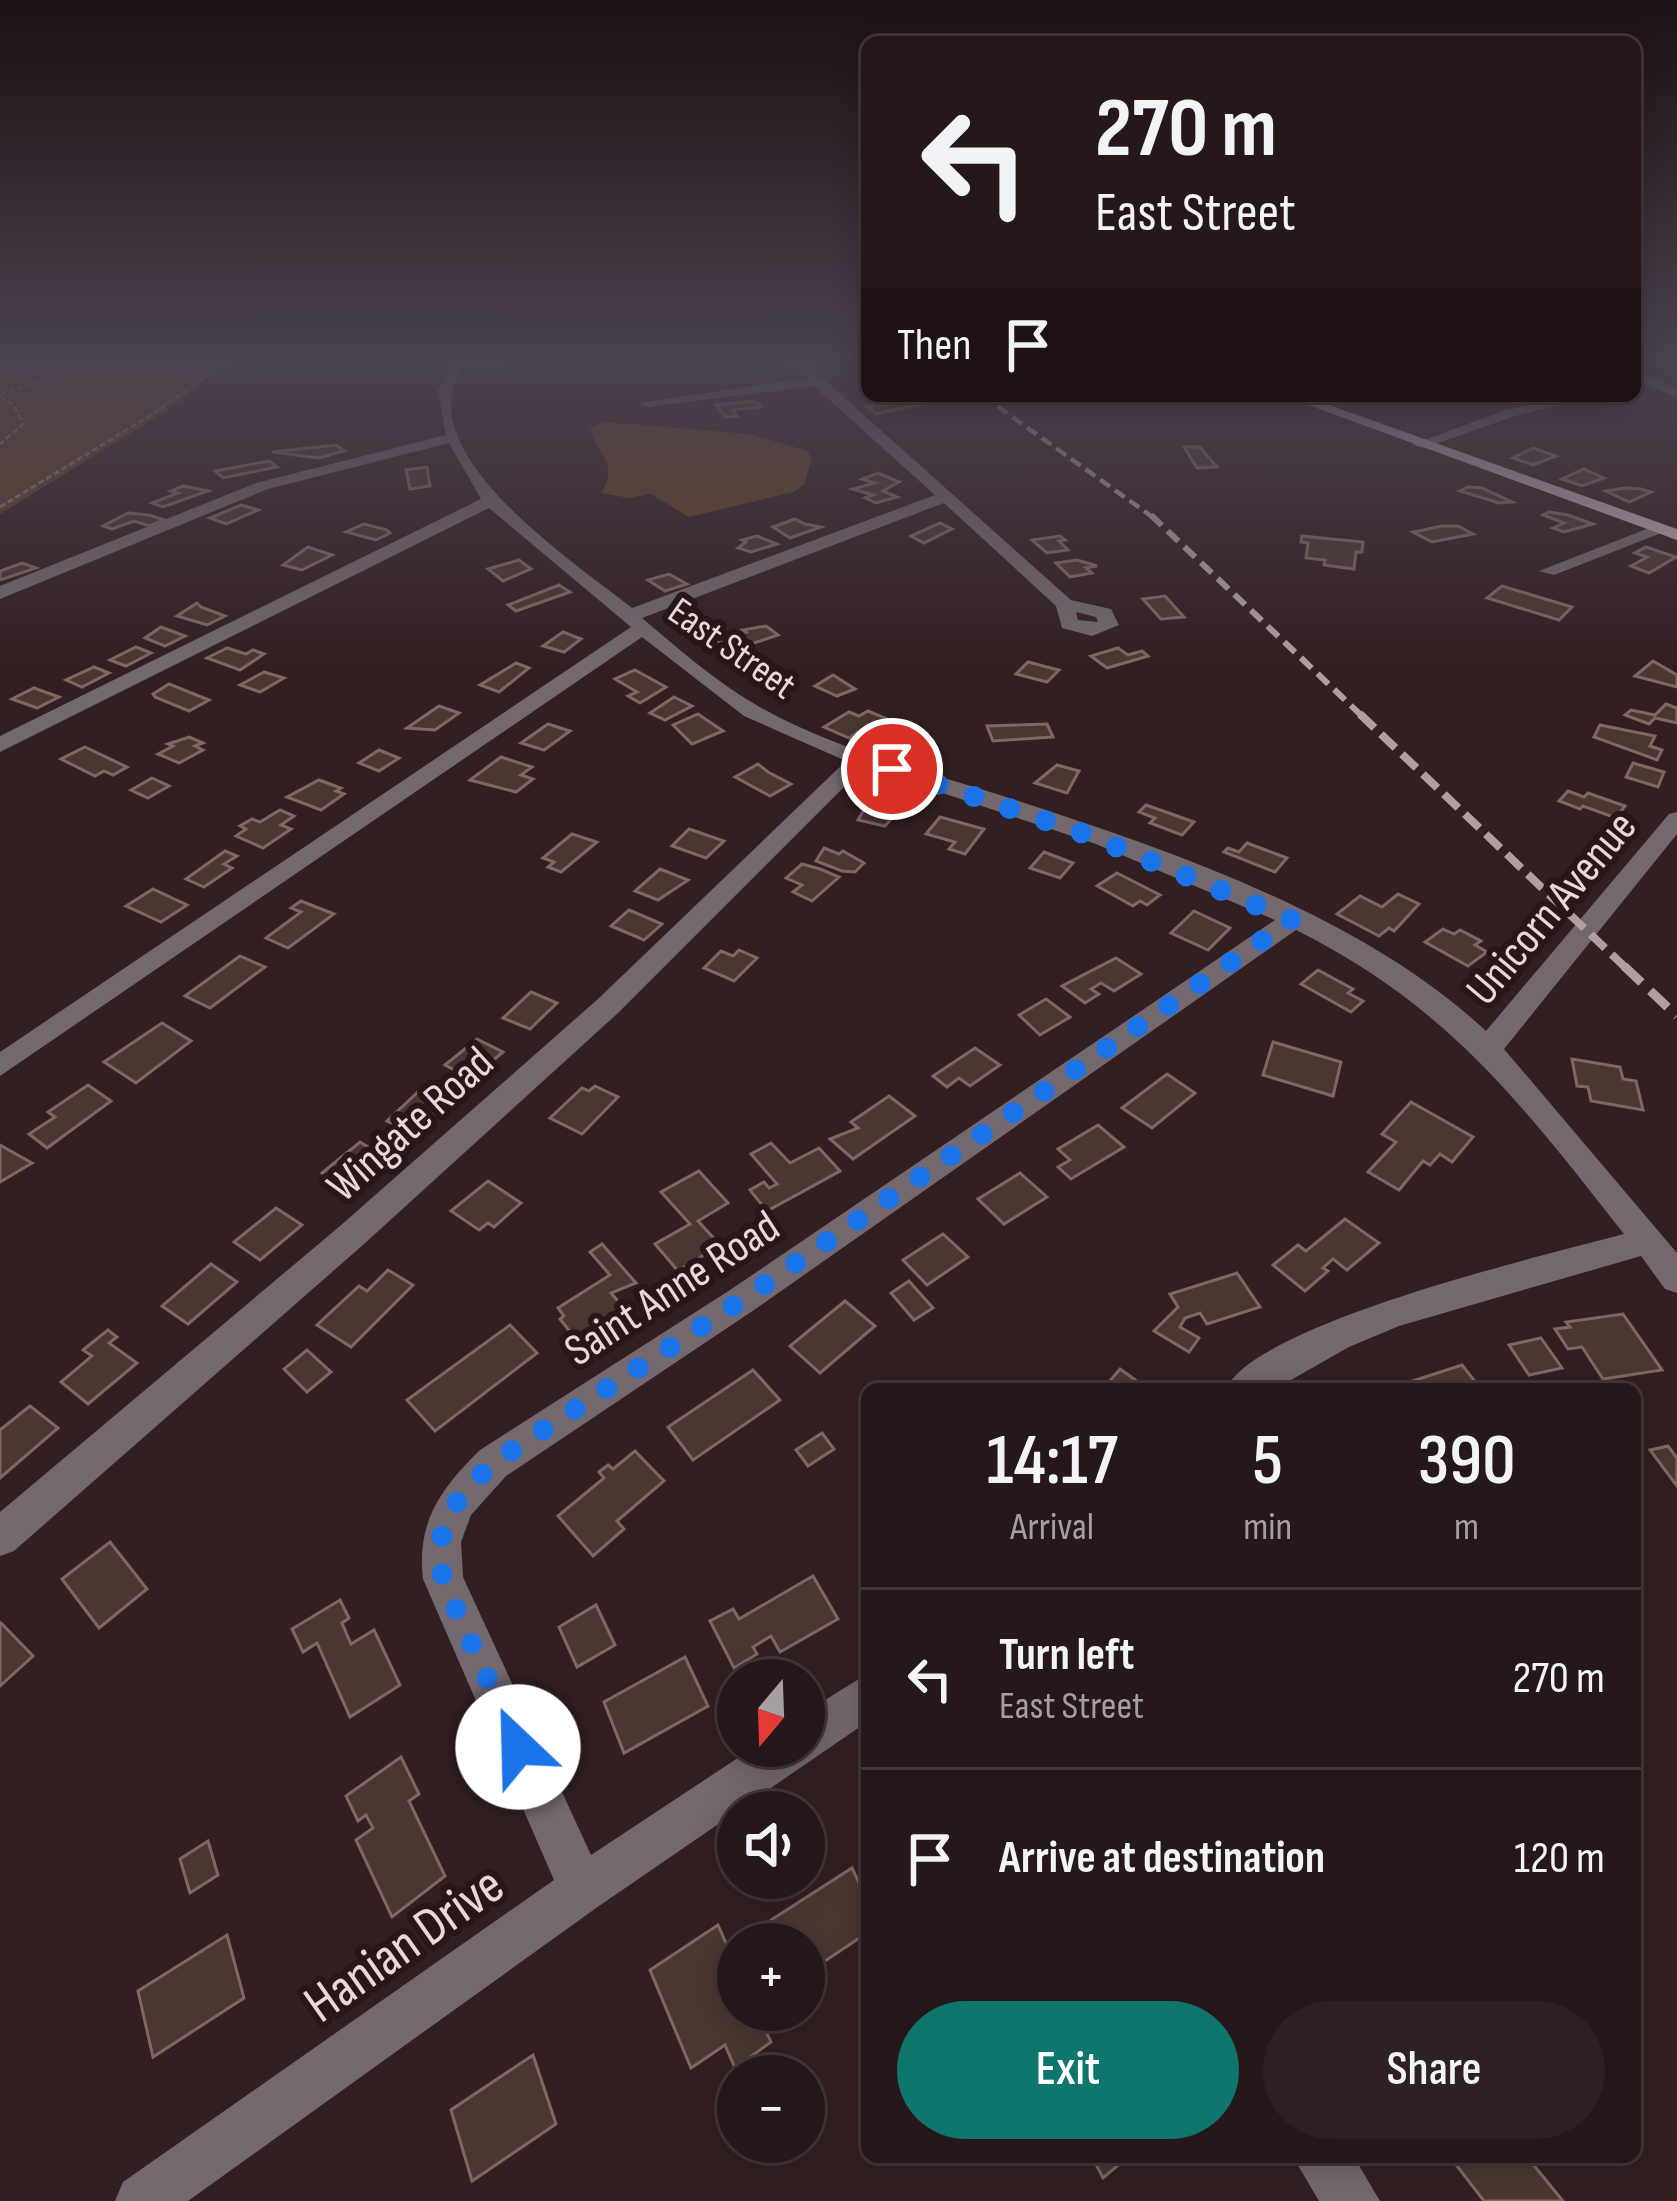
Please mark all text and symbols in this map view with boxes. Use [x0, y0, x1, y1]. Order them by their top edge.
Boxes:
text: 270 m [1095, 79, 1277, 180]
icon: left [897, 84, 1053, 240]
text: East Street [1095, 181, 1296, 246]
icon: arrive [995, 312, 1061, 378]
text: Then [897, 318, 971, 373]
street label: East Street [659, 588, 804, 710]
pin [841, 718, 943, 820]
icon: arrive [859, 736, 925, 802]
street label: Unicorn Avenue [1455, 801, 1649, 1017]
street label: Wingate Road [316, 1036, 505, 1214]
street label: Saint Anne Road [555, 1200, 790, 1379]
text: 14:17 [986, 1418, 1118, 1505]
text: 5 [1252, 1418, 1283, 1505]
text: 390 [1418, 1418, 1516, 1505]
text: Arrival [1010, 1504, 1094, 1551]
text: min [1243, 1504, 1292, 1551]
text: m [1454, 1504, 1479, 1551]
text: Turn left [999, 1628, 1134, 1683]
icon: left [897, 1646, 963, 1712]
text: 270 m [1512, 1651, 1605, 1706]
north arrow [717, 1659, 825, 1767]
map controls [717, 1659, 825, 2163]
text: East Street [999, 1683, 1144, 1730]
position arrow [455, 1684, 581, 1810]
button: sound [717, 1791, 825, 1899]
icon: arrive [897, 1826, 963, 1892]
text: Arrive at destination [999, 1831, 1325, 1886]
text: 120 m [1514, 1831, 1605, 1886]
street label: Hanian Drive [292, 1853, 517, 2037]
button: + [717, 1923, 825, 2031]
button: Exit [897, 2001, 1239, 2139]
button: Share [1263, 2001, 1605, 2139]
button: − [717, 2055, 825, 2163]

